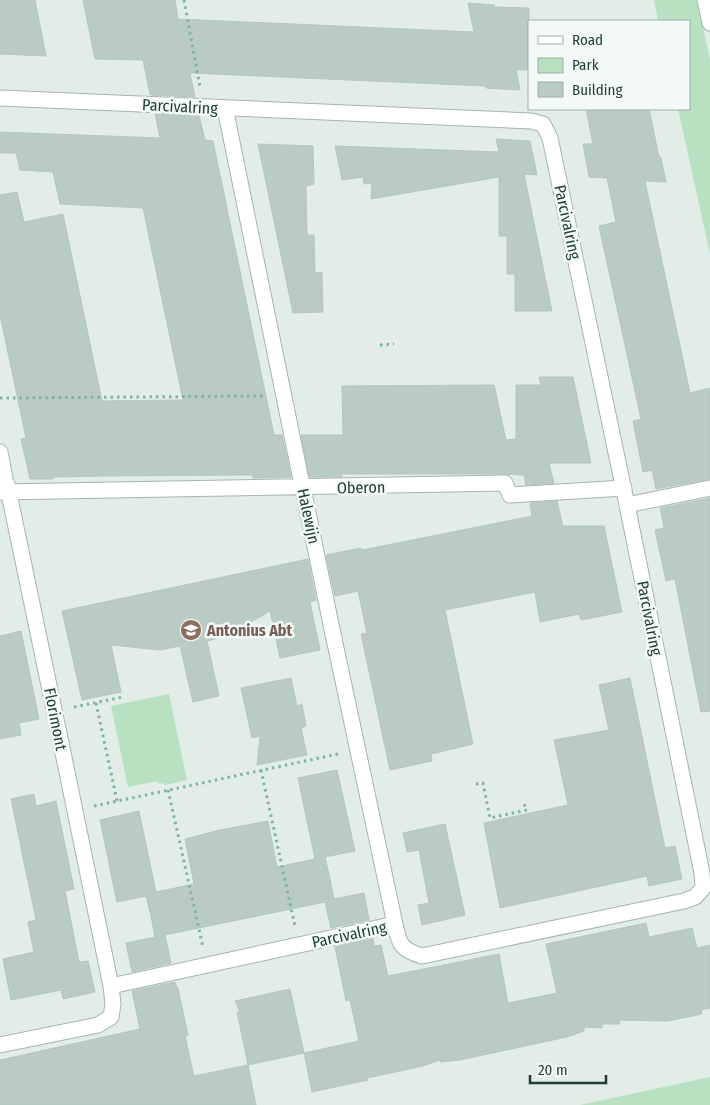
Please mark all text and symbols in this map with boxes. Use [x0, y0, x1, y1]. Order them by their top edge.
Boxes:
legend [528, 20, 690, 110]
text: Road [572, 31, 603, 49]
text: Park [572, 56, 599, 74]
text: Building [572, 81, 623, 99]
street label: Parcivalring [142, 95, 219, 118]
street label: Parcivalring [550, 183, 585, 262]
street label: Oberon [337, 478, 385, 497]
street label: Halewijn [293, 487, 324, 546]
street label: Parcivalring [633, 579, 666, 658]
school or university icon: Antonius Abt [179, 618, 203, 642]
place label: Antonius Abt [206, 621, 293, 640]
street label: Florimont [40, 686, 71, 753]
street label: Parcivalring [310, 917, 389, 952]
scale bar [530, 1052, 606, 1084]
text: 20 m [538, 1061, 568, 1079]

